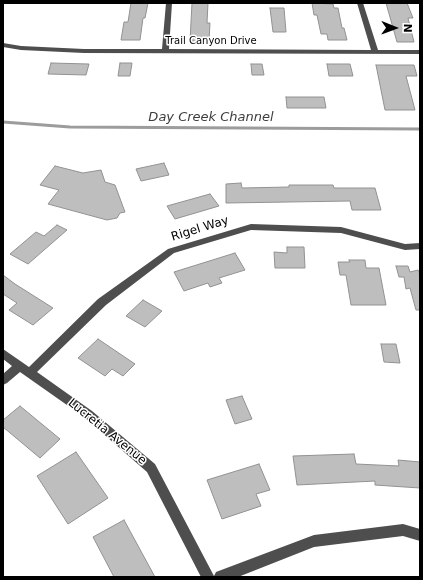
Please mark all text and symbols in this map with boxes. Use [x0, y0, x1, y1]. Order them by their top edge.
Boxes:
north arrow [375, 8, 415, 48]
text: N [401, 23, 414, 33]
street label: Trail Canyon Drive [165, 35, 257, 47]
water label: Day Creek Channel [148, 110, 274, 126]
street label: Rigel Way [170, 213, 230, 245]
street label: Lucretia Avenue [65, 396, 149, 468]

